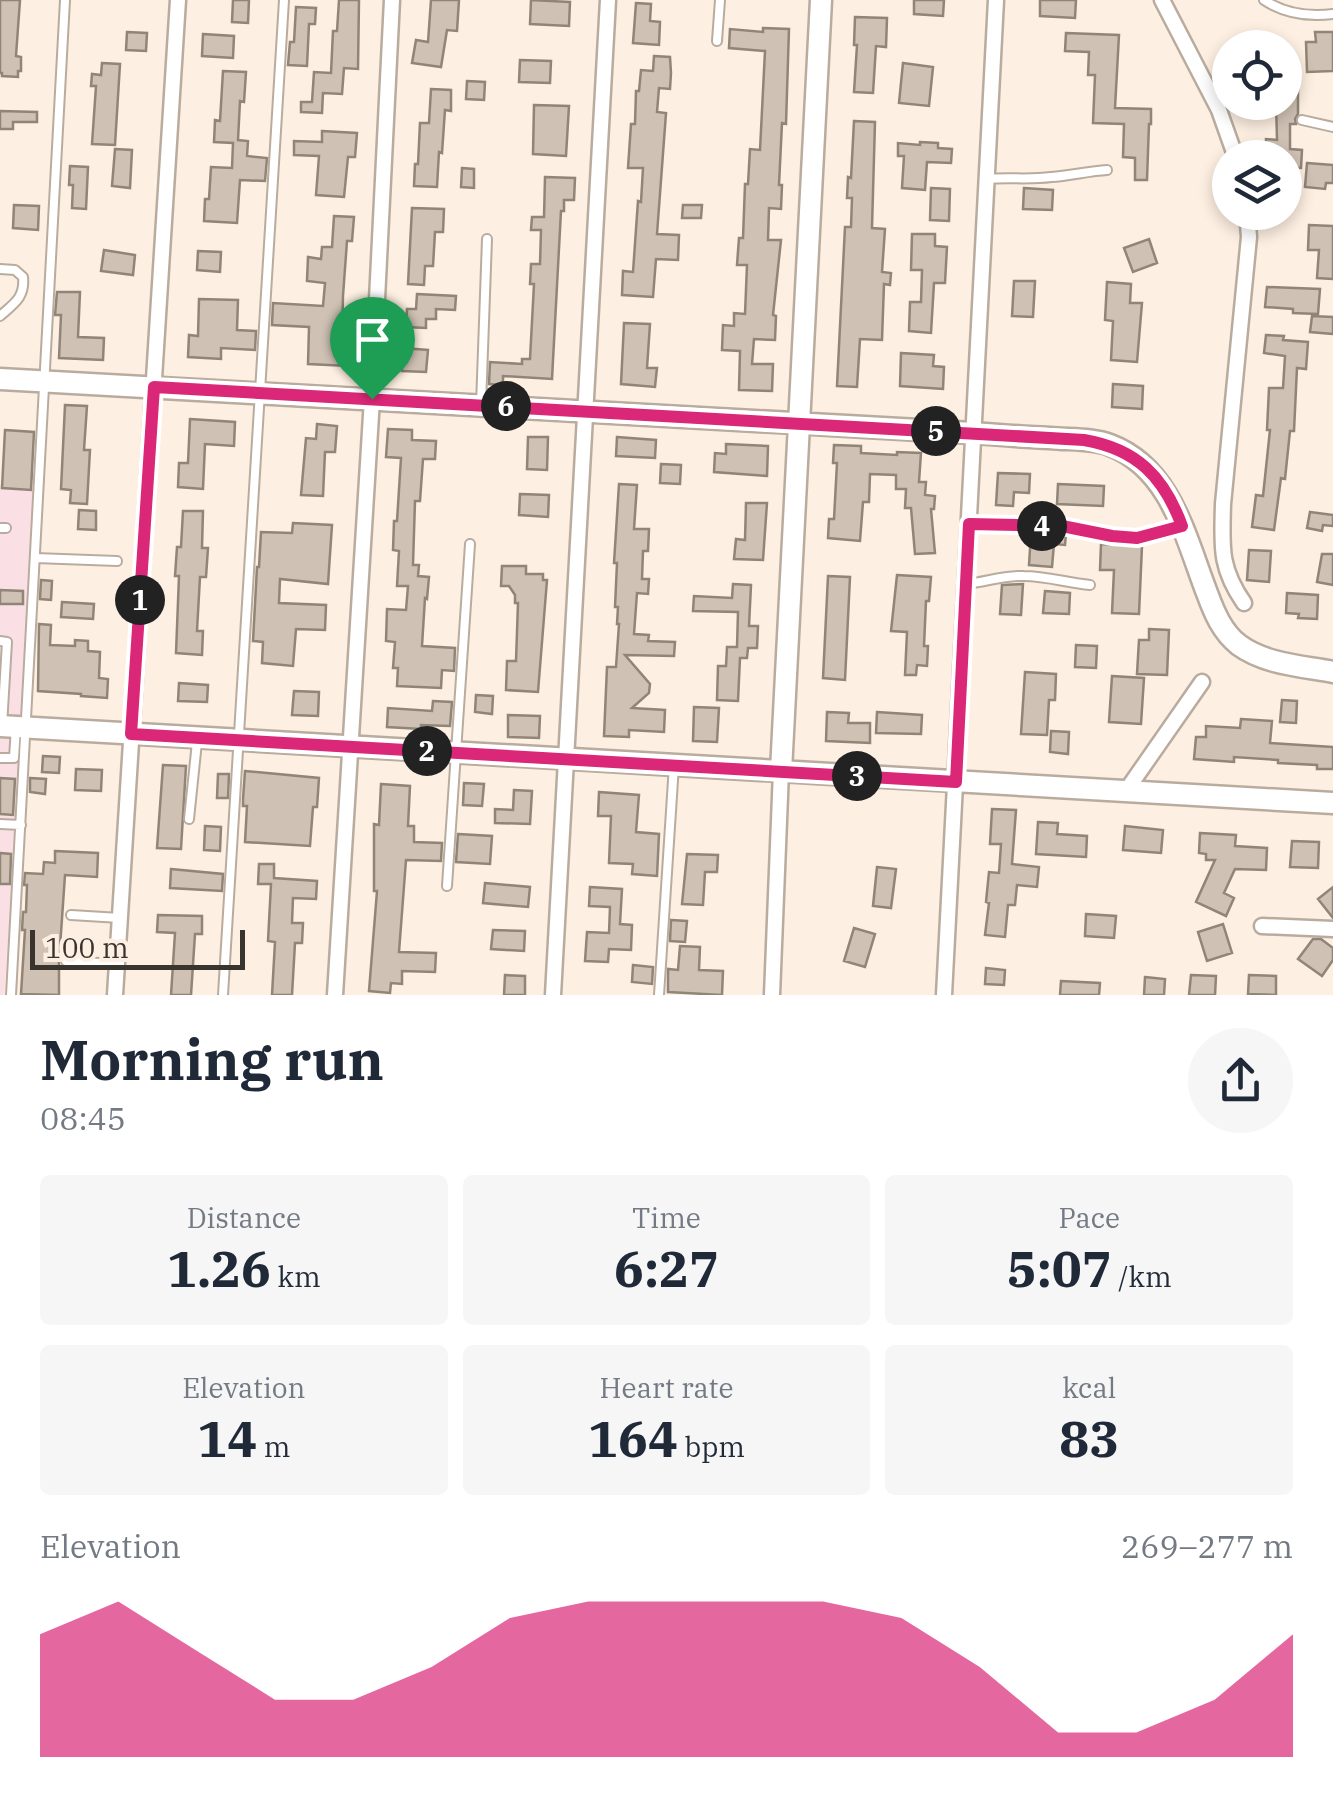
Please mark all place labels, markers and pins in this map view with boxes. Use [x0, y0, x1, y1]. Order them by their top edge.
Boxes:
pin [330, 297, 415, 400]
pin: 6 [481, 381, 531, 431]
pin: 5 [911, 406, 961, 456]
pin: 4 [1017, 501, 1067, 551]
pin: 1 [115, 575, 165, 625]
pin: 2 [402, 726, 452, 776]
pin: 3 [832, 751, 882, 801]

